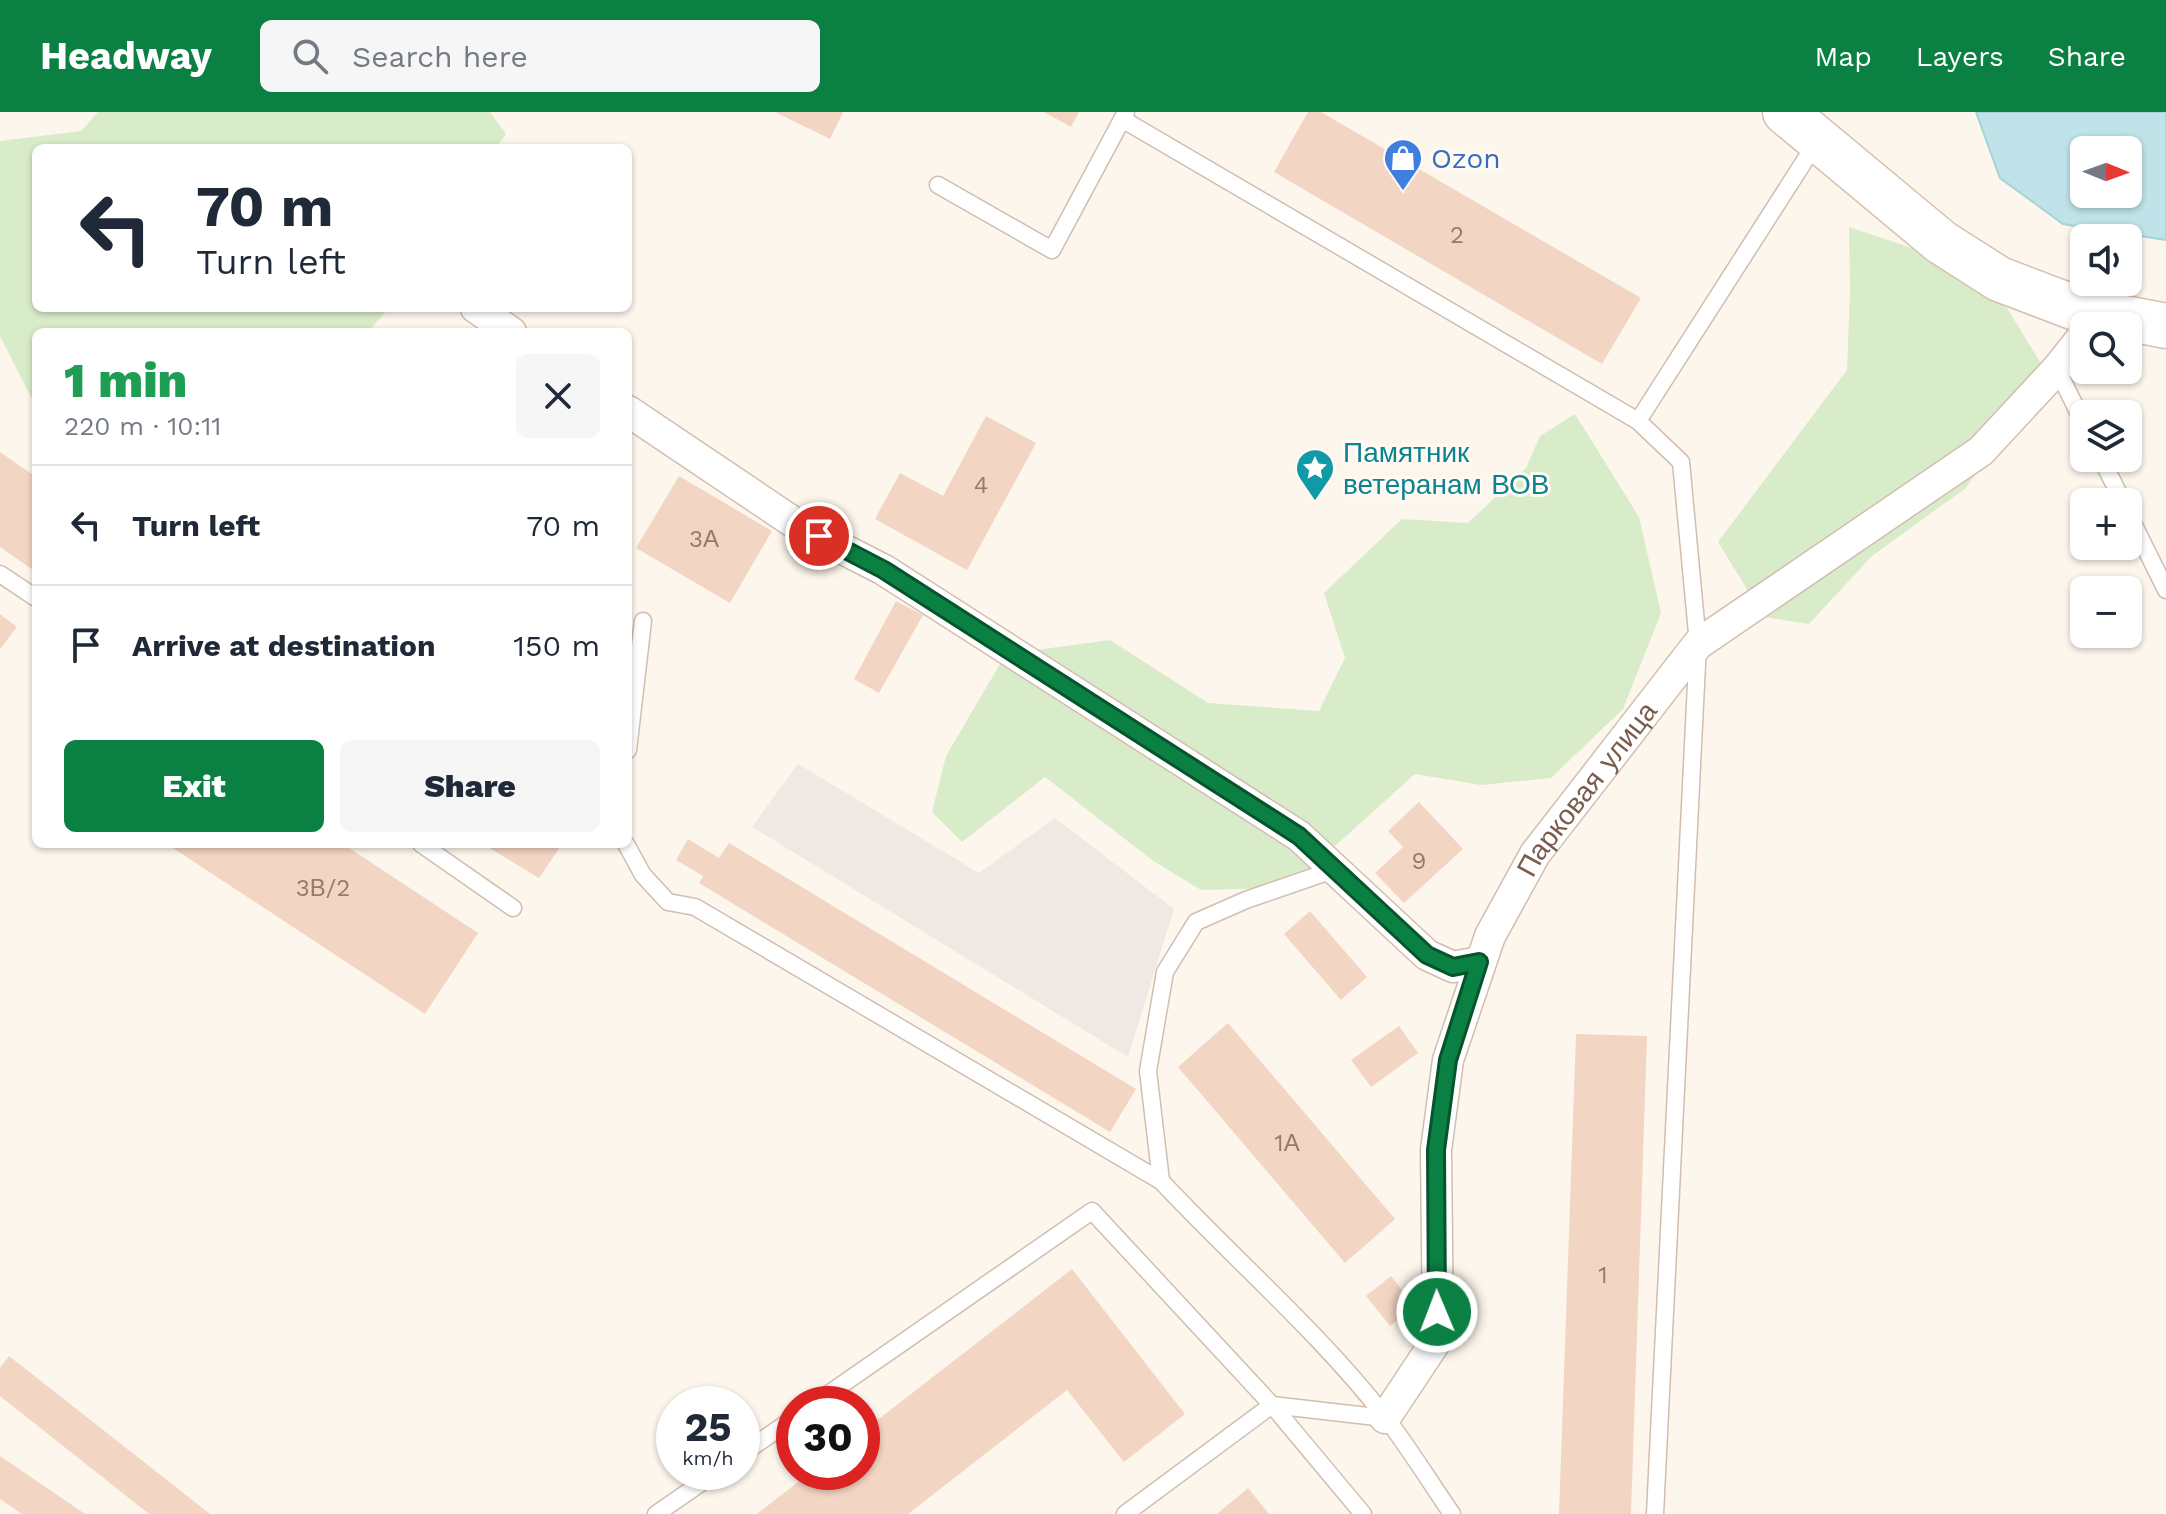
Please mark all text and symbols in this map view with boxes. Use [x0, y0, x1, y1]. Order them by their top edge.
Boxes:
search box [260, 20, 820, 92]
text: Headway [40, 34, 212, 78]
icon: search [288, 34, 332, 78]
text: Search here [352, 39, 528, 74]
text: Map [1815, 40, 1872, 73]
text: Layers [1916, 40, 2004, 73]
text: Share [2048, 40, 2126, 73]
north arrow [2070, 136, 2142, 208]
map controls [2070, 136, 2142, 648]
shop icon: Ozon [1382, 137, 1424, 192]
place label: Ozon [1431, 142, 1501, 175]
text: 70 m [196, 174, 333, 240]
icon: left [64, 176, 168, 280]
house number: 2 [1450, 221, 1464, 249]
button: sound [2070, 224, 2142, 296]
text: Turn left [196, 241, 346, 283]
button: search [2070, 312, 2142, 384]
text: 1 min [64, 352, 187, 409]
button: close [516, 354, 600, 438]
button: layers [2070, 400, 2142, 472]
text: 220 m · 10:11 [64, 411, 222, 441]
place label: Памятник ветеранам ВОВ [1343, 436, 1549, 501]
place icon: Памятник ветеранам ВОВ [1294, 447, 1336, 502]
house number: 4 [974, 471, 988, 499]
button: + [2070, 488, 2142, 560]
pin [785, 502, 853, 570]
icon: left [64, 503, 108, 547]
text: Turn left [132, 508, 260, 543]
text: 70 m [526, 508, 600, 543]
icon: arrive [797, 514, 841, 558]
house number: 3А [689, 525, 719, 553]
button: − [2070, 576, 2142, 648]
icon: arrive [64, 623, 108, 667]
text: Arrive at destination [132, 628, 436, 663]
text: 150 m [513, 628, 600, 663]
street label: Парковая улица [1510, 695, 1664, 882]
button: Exit [64, 740, 324, 832]
button: Share [340, 740, 600, 832]
house number: 9 [1412, 847, 1426, 875]
house number: 3В/2 [296, 874, 350, 902]
house number: 1А [1274, 1129, 1300, 1157]
house number: 1 [1598, 1261, 1608, 1289]
position arrow [1395, 1270, 1479, 1354]
speed limit sign: 30 [776, 1386, 880, 1490]
text: 25 [684, 1404, 732, 1451]
text: km/h [682, 1446, 734, 1470]

